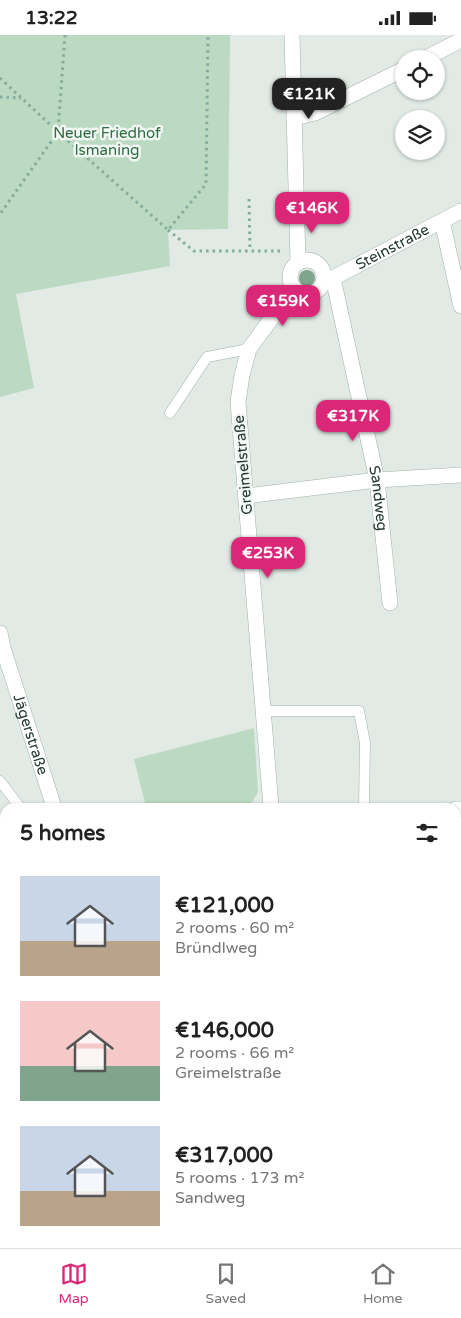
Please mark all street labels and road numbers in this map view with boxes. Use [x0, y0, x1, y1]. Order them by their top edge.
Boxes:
street label: Steinstraße [352, 220, 432, 274]
street label: Greimelstraße [230, 415, 256, 515]
street label: Sandweg [365, 464, 391, 532]
street label: Jägerstraße [9, 692, 52, 777]

